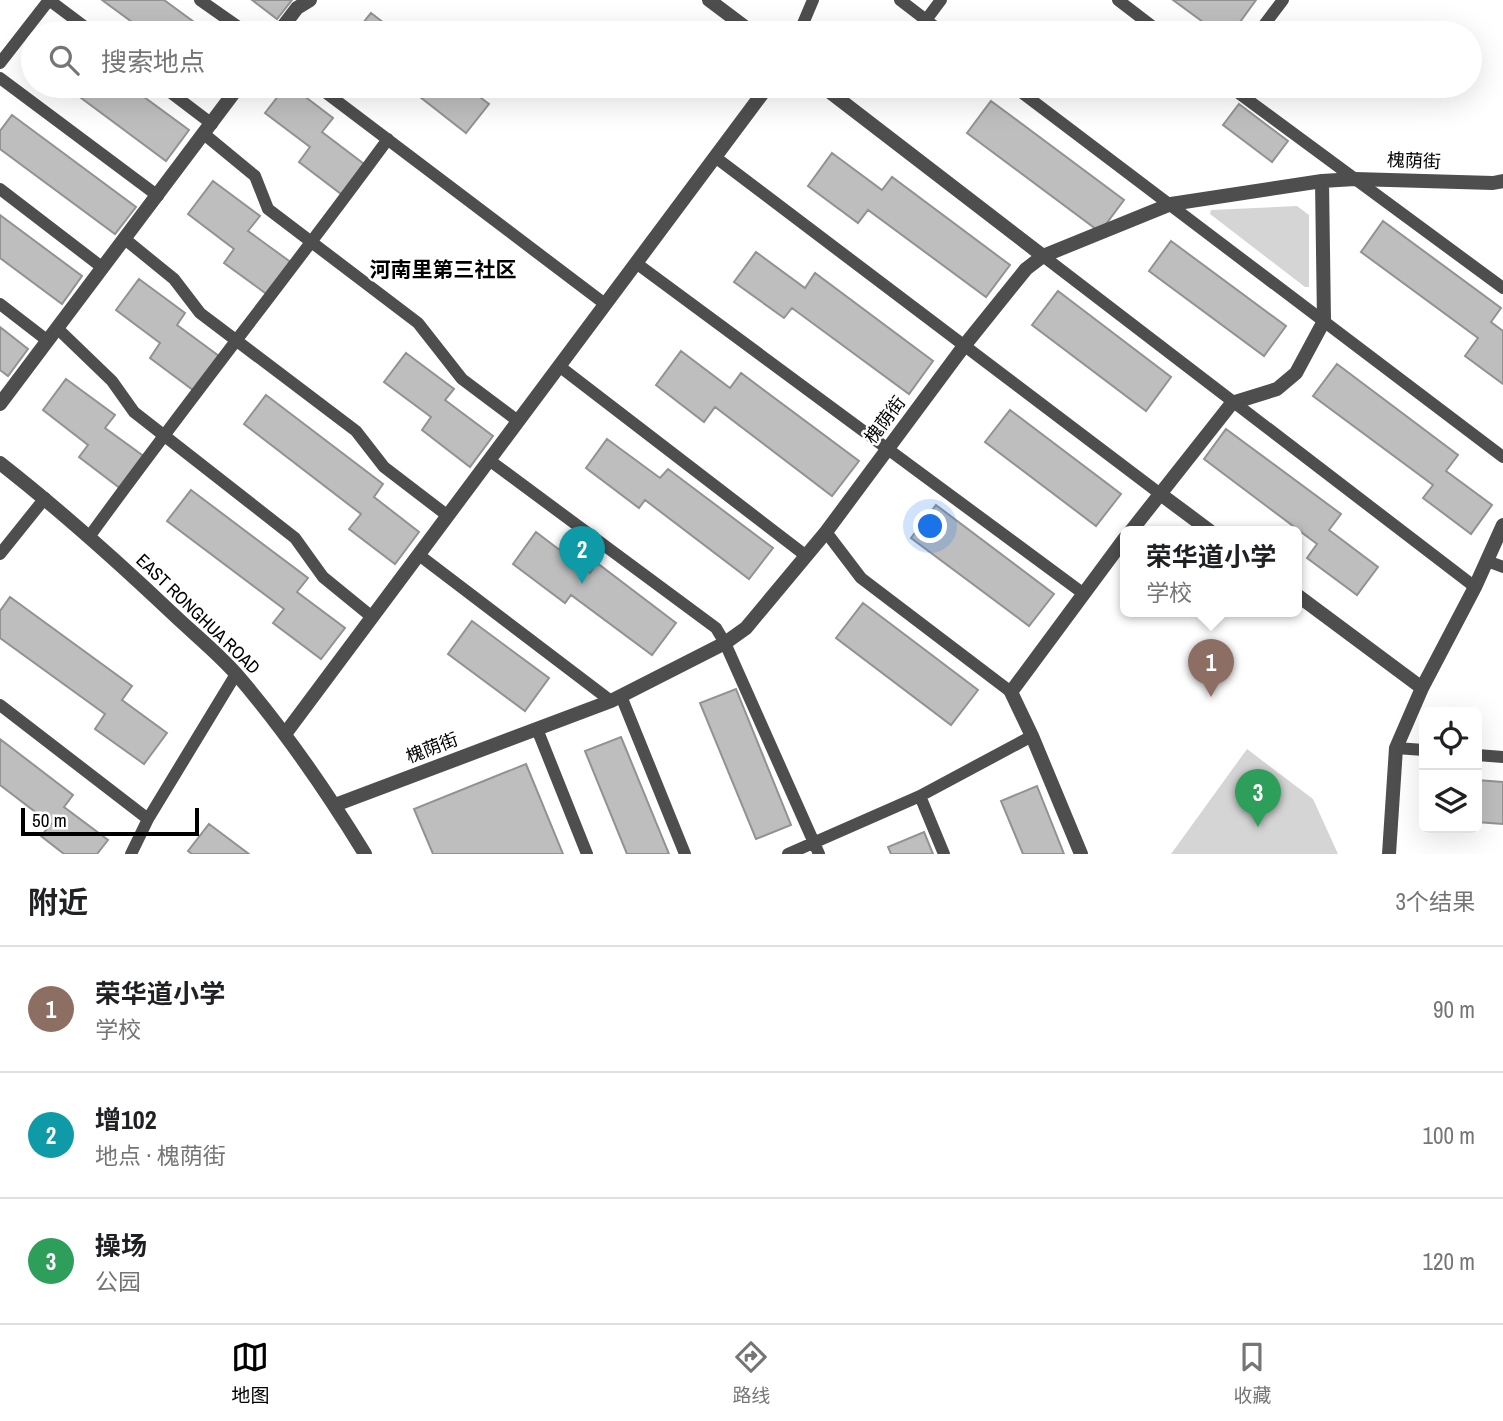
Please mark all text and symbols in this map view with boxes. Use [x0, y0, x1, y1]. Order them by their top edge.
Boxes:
search box [21, 21, 1482, 98]
icon: search [45, 41, 83, 79]
text: 搜索地点 [101, 44, 205, 79]
street label: 槐荫街 [1387, 147, 1441, 174]
district label: 河南里第三社区 [370, 255, 517, 284]
street label: 槐荫街 [858, 391, 911, 449]
your location [913, 509, 947, 543]
pin: 2 [559, 526, 605, 584]
popup [1120, 526, 1302, 617]
text: 荣华道小学 [1146, 539, 1276, 574]
street label: EAST RONGHUA ROAD [131, 548, 266, 680]
text: 学校 [1146, 577, 1192, 608]
pin: 1 [1188, 639, 1234, 697]
map controls [1419, 707, 1482, 833]
button: locate [1419, 707, 1482, 770]
street label: 槐荫街 [402, 726, 462, 769]
pin: 3 [1235, 769, 1281, 827]
button: layers [1419, 770, 1482, 833]
scale bar [21, 805, 200, 837]
text: 50 m [32, 807, 67, 833]
text: 附近 [28, 882, 88, 922]
text: 3个结果 [1396, 886, 1475, 917]
text: 荣华道小学 [95, 976, 225, 1011]
text: 1 [46, 994, 56, 1025]
text: 90 m [1433, 994, 1475, 1025]
text: 学校 [95, 1014, 141, 1045]
text: 增102 [95, 1102, 157, 1137]
text: 2 [46, 1120, 56, 1151]
text: 100 m [1423, 1120, 1475, 1151]
text: 地点 · 槐荫街 [95, 1140, 226, 1171]
text: 操场 [95, 1228, 147, 1263]
text: 3 [46, 1246, 56, 1277]
text: 120 m [1423, 1246, 1475, 1277]
text: 公园 [95, 1266, 141, 1297]
tab: 地图 [231, 1338, 270, 1408]
tab: 路线 [732, 1338, 771, 1408]
tab: 收藏 [1233, 1338, 1272, 1408]

